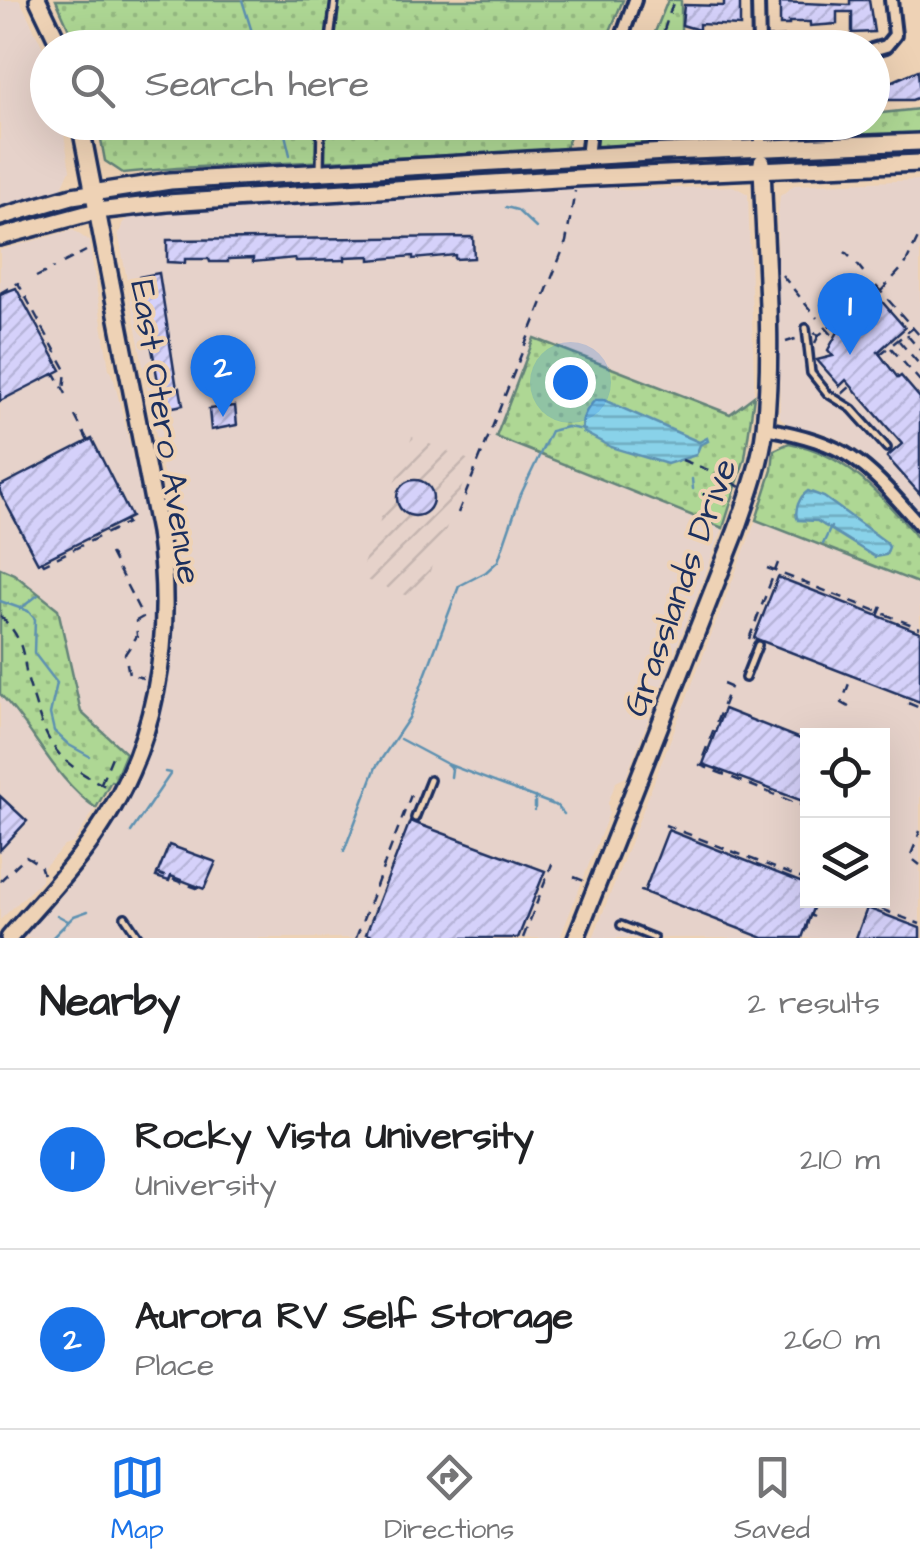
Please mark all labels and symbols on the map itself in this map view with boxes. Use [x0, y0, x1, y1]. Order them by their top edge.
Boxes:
pin: 1 [818, 272, 882, 355]
street label: East Otero Avenue [117, 277, 214, 588]
pin: 2 [190, 334, 256, 417]
your location [545, 357, 596, 408]
street label: Grasslands Drive [611, 452, 750, 723]

